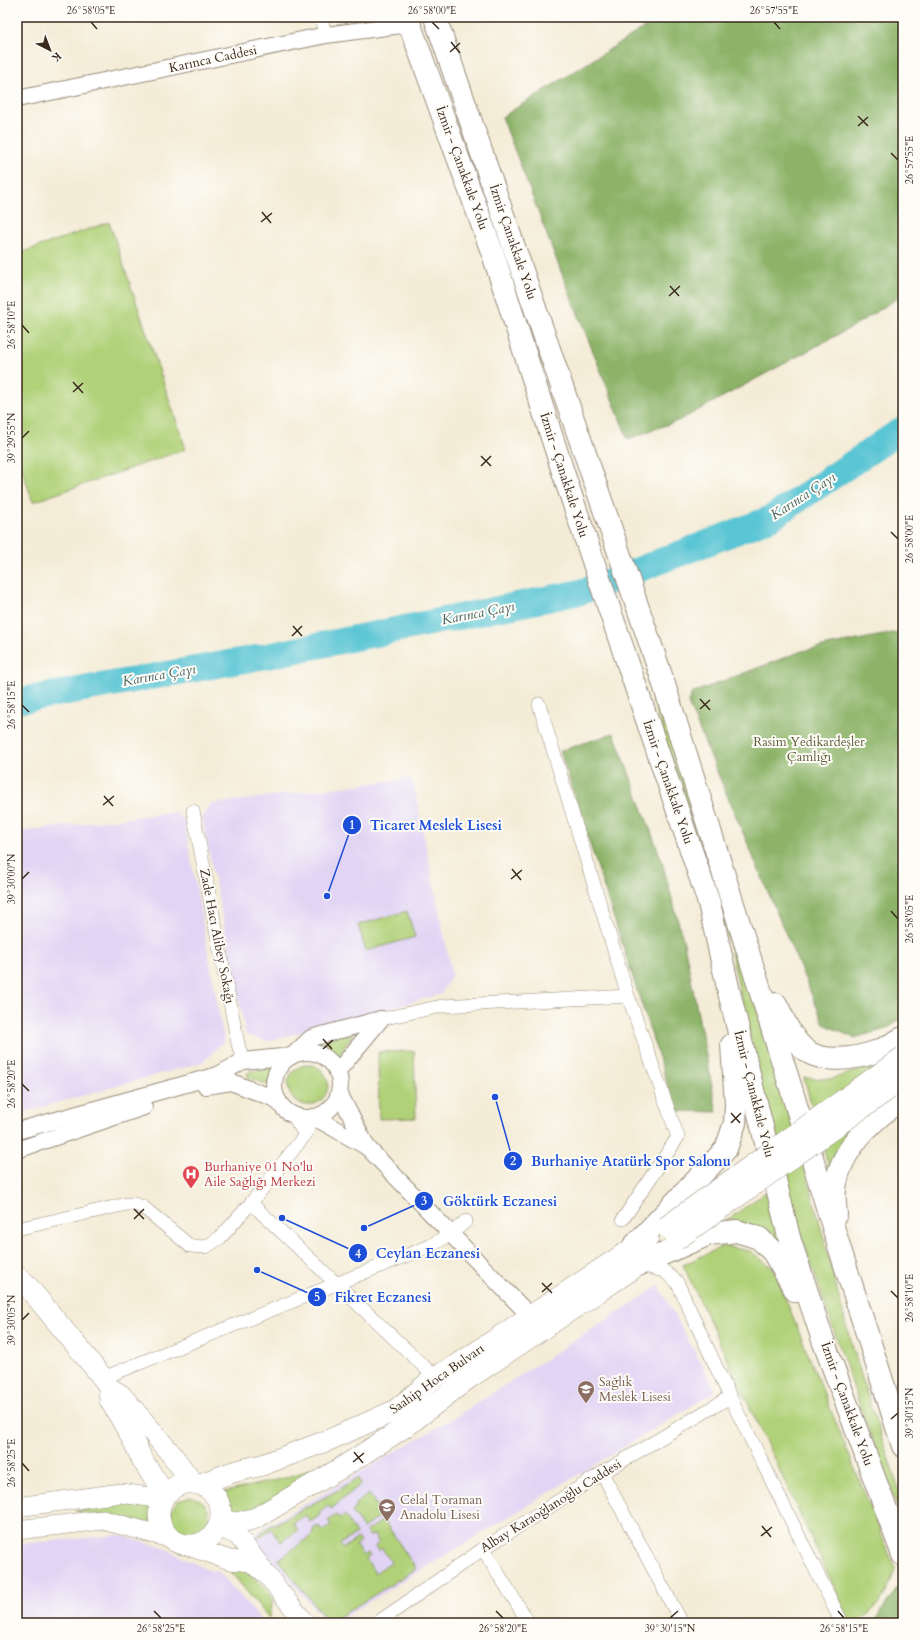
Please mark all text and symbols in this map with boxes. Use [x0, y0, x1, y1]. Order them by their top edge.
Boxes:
text: 26°58'05"E [67, 4, 115, 18]
text: 26°58'00"E [408, 4, 456, 18]
text: 26°57'55"E [750, 4, 798, 18]
north arrow [30, 30, 70, 70]
street label: Karınca Caddesi [167, 41, 259, 77]
text: K [48, 49, 65, 66]
street label: İzmir - Çanakkale Yolu [431, 104, 493, 232]
text: 26°57'55"E [903, 136, 917, 184]
street label: İzmir Çanakkale Yolu [485, 182, 541, 302]
text: 26°58'10"E [5, 301, 19, 349]
street label: İzmir - Çanakkale Yolu [535, 410, 593, 540]
text: 39°29'55"N [5, 412, 19, 463]
water label: Karınca Çayı [767, 468, 839, 524]
text: 26°58'00"E [903, 515, 917, 563]
water label: Karınca Çayı [440, 597, 516, 629]
water label: Karınca Çayı [121, 659, 197, 691]
text: 26°58'15"E [5, 681, 19, 729]
street label: İzmir - Çanakkale Yolu [638, 717, 698, 847]
park label: Rasim Yedikardeşler Çamlığı [753, 733, 865, 766]
callout: Ticaret Meslek Lisesi [342, 812, 510, 838]
text: Ticaret Meslek Lisesi [370, 816, 503, 835]
text: 1 [349, 817, 355, 833]
text: 39°30'00"N [5, 853, 19, 904]
street label: Zade Hacı Alibey Sokağı [195, 867, 239, 1005]
text: 26°58'05"E [903, 895, 917, 943]
street label: İzmir - Çanakkale Yolu [729, 1029, 779, 1159]
text: 26°58'20"E [5, 1060, 19, 1108]
callout: Burhaniye Atatürk Spor Salonu [503, 1148, 739, 1174]
text: Burhaniye Atatürk Spor Salonu [531, 1152, 731, 1171]
text: 2 [510, 1153, 516, 1169]
place label: Burhaniye 01 No'lu Aile Sağlığı Merkezi [204, 1158, 316, 1191]
hospital icon: Burhaniye 01 No'lu Aile Sağlığı Merkezi [181, 1164, 201, 1189]
callout: Göktürk Eczanesi [414, 1188, 565, 1214]
text: Göktürk Eczanesi [443, 1192, 558, 1211]
text: 3 [421, 1193, 427, 1209]
callout: Ceylan Eczanesi [348, 1240, 489, 1266]
text: Ceylan Eczanesi [376, 1244, 481, 1263]
text: 4 [355, 1246, 361, 1262]
text: 26°58'10"E [903, 1274, 917, 1322]
callout: Fikret Eczanesi [307, 1284, 440, 1310]
text: Fikret Eczanesi [334, 1288, 432, 1307]
text: 5 [314, 1289, 320, 1305]
text: 39°30'05"N [5, 1294, 19, 1345]
street label: Saahip Hoca Bulvarı [386, 1339, 488, 1418]
street label: İzmir - Çanakkale Yolu [816, 1340, 878, 1468]
place label: Sağlık Meslek Lisesi [599, 1373, 671, 1406]
school or university icon: Sağlık Meslek Lisesi [576, 1379, 596, 1404]
text: 39°30'15"N [903, 1387, 917, 1438]
text: 26°58'25"E [5, 1439, 19, 1487]
street label: Albay Karaoğlanoğlu Caddesi [477, 1455, 625, 1557]
place label: Celal Toraman Anadolu Lisesi [400, 1491, 483, 1524]
school or university icon: Celal Toraman Anadolu Lisesi [377, 1497, 397, 1522]
text: 26°58'25"E [137, 1622, 185, 1636]
text: 26°58'20"E [479, 1622, 527, 1636]
text: 39°30'15"N [645, 1622, 696, 1636]
text: 26°58'15"E [820, 1622, 868, 1636]

